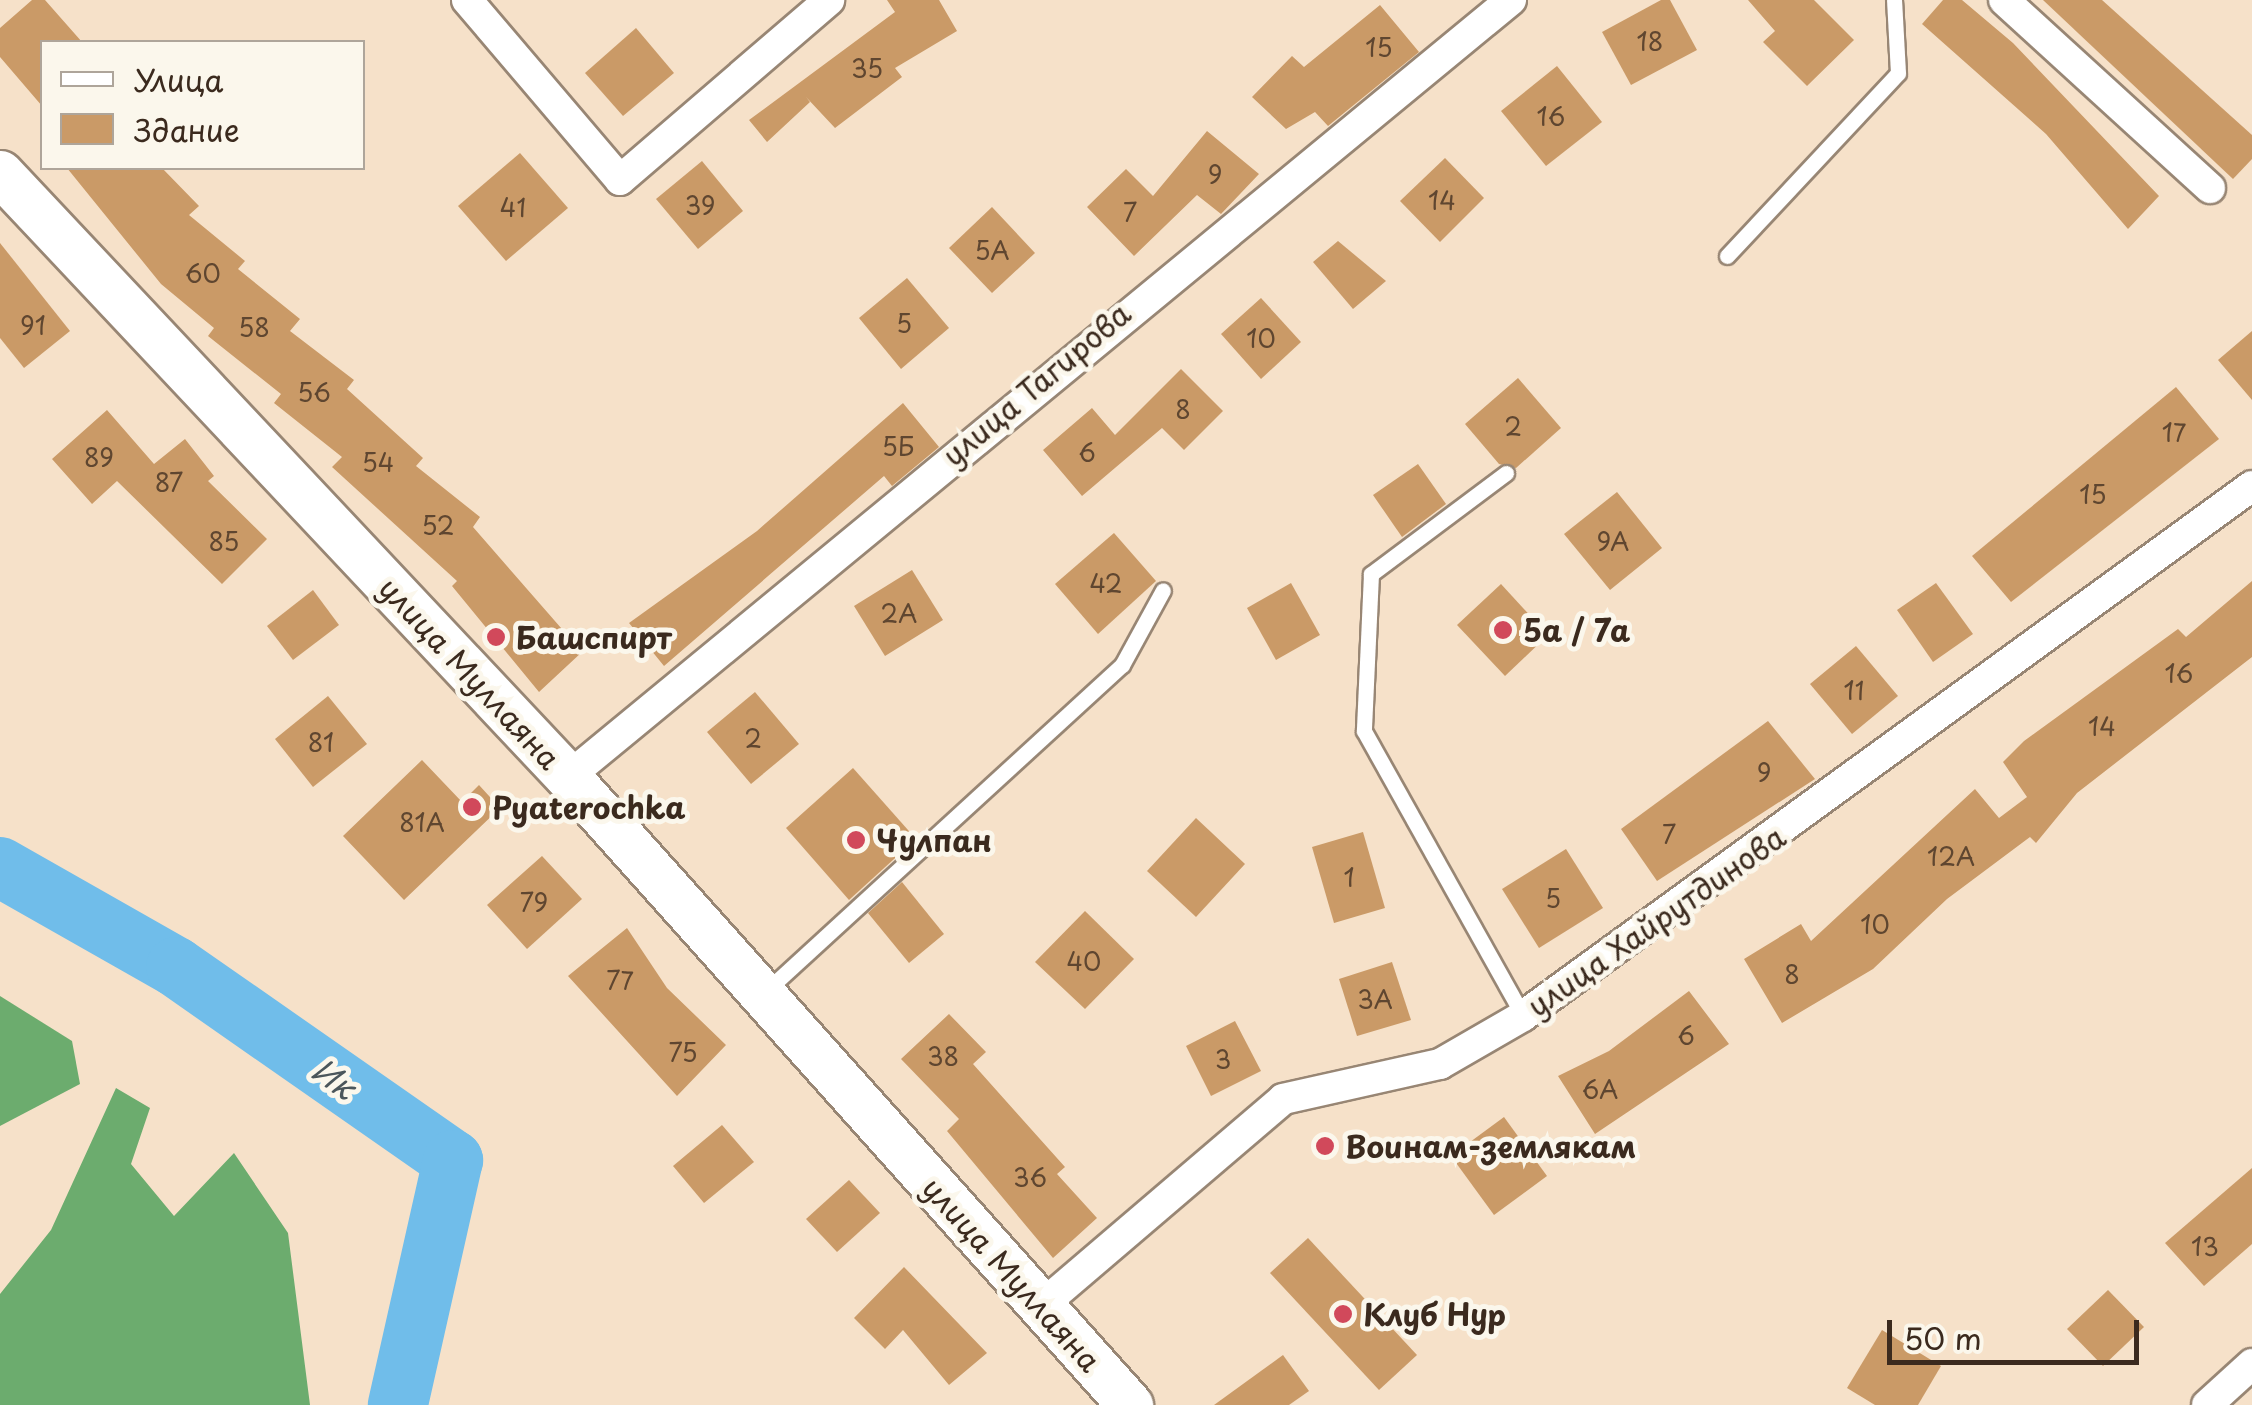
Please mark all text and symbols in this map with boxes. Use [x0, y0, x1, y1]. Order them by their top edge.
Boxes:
house number: 18 [1637, 26, 1663, 56]
house number: 15 [1365, 32, 1393, 62]
legend [40, 40, 365, 170]
house number: 35 [851, 53, 883, 83]
text: Улица [134, 57, 223, 102]
house number: 16 [1537, 101, 1565, 131]
text: Здание [134, 107, 240, 152]
house number: 9 [1208, 159, 1222, 189]
house number: 14 [1428, 185, 1456, 215]
house number: 39 [685, 190, 715, 220]
house number: 41 [500, 192, 526, 222]
house number: 7 [1123, 197, 1137, 227]
house number: 5А [974, 235, 1010, 265]
house number: 60 [185, 258, 221, 288]
street label: улица Тагирова [934, 294, 1138, 474]
house number: 5 [896, 308, 912, 338]
house number: 91 [20, 310, 46, 340]
house number: 58 [238, 312, 270, 342]
house number: 10 [1246, 323, 1276, 353]
house number: 56 [297, 377, 331, 407]
house number: 8 [1175, 394, 1191, 424]
house number: 2 [1504, 411, 1522, 441]
house number: 17 [2162, 417, 2186, 447]
house number: 5Б [882, 431, 914, 461]
house number: 6 [1078, 437, 1096, 467]
house number: 89 [84, 442, 114, 472]
house number: 54 [362, 447, 394, 477]
house number: 87 [155, 467, 183, 497]
house number: 15 [2079, 479, 2107, 509]
house number: 52 [422, 510, 454, 540]
house number: 85 [209, 526, 239, 556]
house number: 9А [1597, 526, 1629, 556]
house number: 42 [1089, 568, 1123, 598]
street label: улица Муллаяна [372, 569, 568, 777]
house number: 2А [881, 598, 917, 628]
place label: 5а / 7а [1523, 612, 1630, 648]
place label: Башспирт [516, 619, 672, 655]
marker: 5а / 7а [1492, 619, 1514, 641]
marker: Башспирт [485, 626, 507, 648]
house number: 16 [2165, 658, 2193, 688]
house number: 11 [1844, 675, 1864, 705]
house number: 14 [2088, 711, 2116, 741]
house number: 2 [744, 723, 762, 753]
house number: 81 [308, 727, 334, 757]
house number: 9 [1757, 757, 1771, 787]
place label: Pyaterochka [492, 789, 686, 825]
marker: Pyaterochka [461, 796, 483, 818]
house number: 81А [399, 807, 445, 837]
street label: улица Хайрутдинова [1519, 818, 1793, 1024]
house number: 7 [1662, 819, 1676, 849]
place label: Чулпан [876, 822, 992, 858]
marker: Чулпан [845, 829, 867, 851]
house number: 12А [1927, 841, 1975, 871]
house number: 1 [1343, 862, 1355, 892]
house number: 5 [1545, 883, 1561, 913]
house number: 79 [520, 887, 548, 917]
house number: 10 [1860, 909, 1890, 939]
house number: 40 [1067, 946, 1101, 976]
house number: 8 [1784, 959, 1800, 989]
house number: 77 [606, 965, 634, 995]
house number: 3А [1357, 984, 1393, 1014]
house number: 6 [1677, 1020, 1695, 1050]
house number: 75 [668, 1037, 698, 1067]
house number: 38 [927, 1041, 959, 1071]
house number: 3 [1215, 1044, 1231, 1074]
water label: Ик [305, 1050, 363, 1106]
house number: 6А [1582, 1074, 1618, 1104]
place label: Воинам-землякам [1345, 1128, 1637, 1164]
marker: Воинам-землякам [1314, 1135, 1336, 1157]
house number: 36 [1013, 1162, 1047, 1192]
street label: улица Муллаяна [915, 1169, 1109, 1379]
house number: 13 [2191, 1231, 2219, 1261]
place label: Клуб Нур [1363, 1296, 1507, 1332]
scale bar [1892, 1300, 2144, 1362]
marker: Клуб Нур [1332, 1303, 1354, 1325]
text: 50 m [1904, 1315, 1982, 1360]

